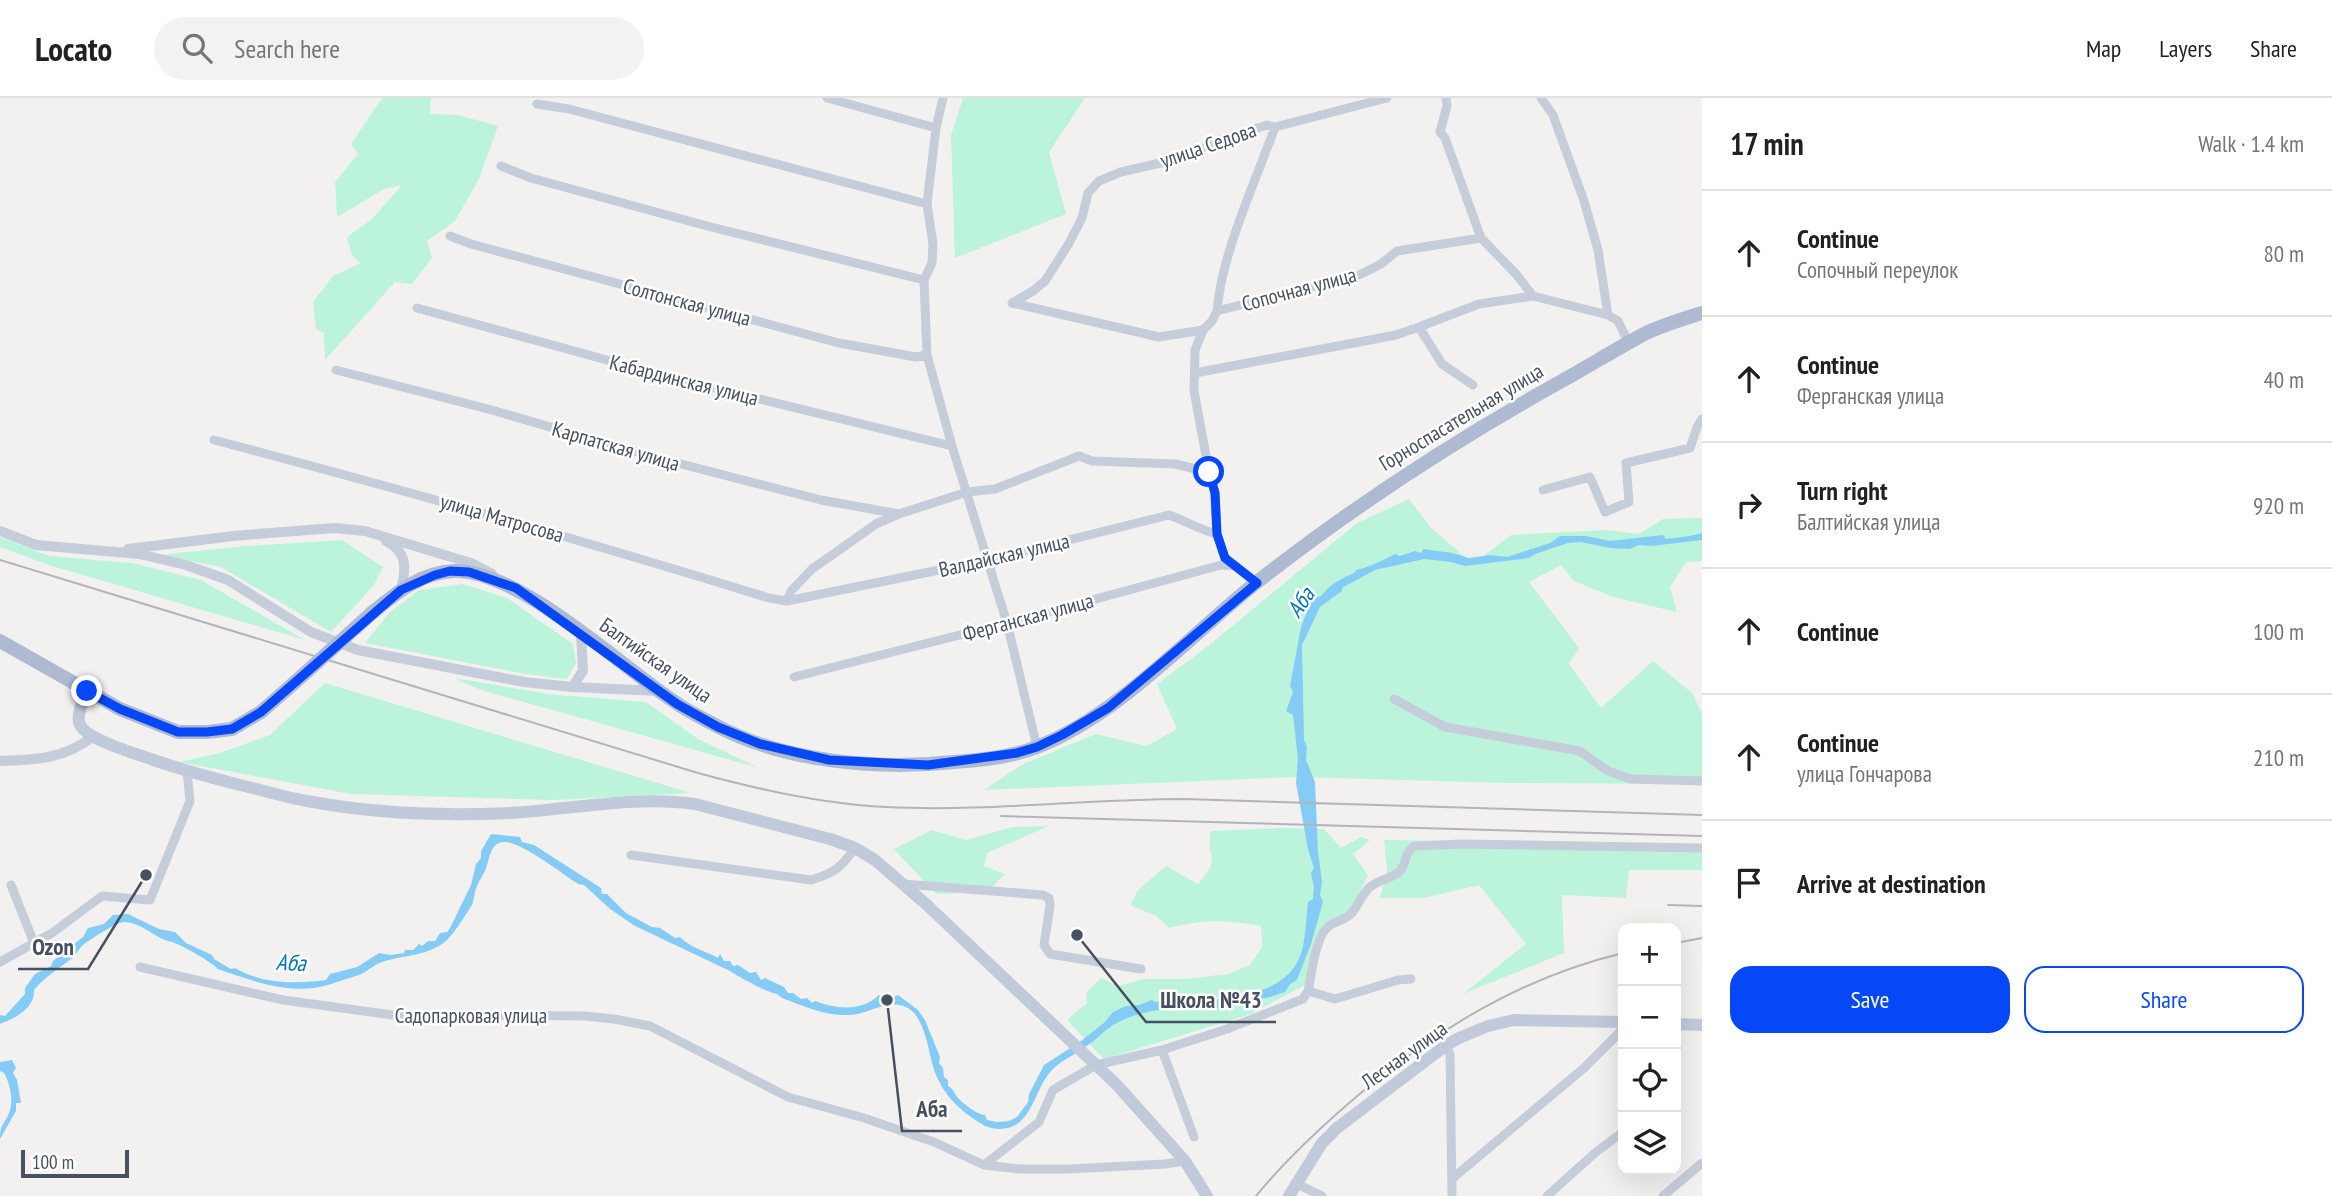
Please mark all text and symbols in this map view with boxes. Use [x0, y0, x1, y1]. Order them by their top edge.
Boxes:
search box [154, 17, 644, 80]
text: Locato [35, 27, 112, 70]
icon: search [178, 29, 216, 67]
text: Search here [234, 32, 340, 65]
text: Map [2086, 33, 2121, 64]
text: Layers [2159, 33, 2212, 64]
text: Share [2250, 33, 2297, 64]
street label: улица Седова [1156, 116, 1260, 174]
text: 17 min [1730, 124, 1804, 163]
text: Walk · 1.4 km [2198, 129, 2304, 158]
text: Continue [1797, 222, 1879, 255]
icon: ahead [1730, 234, 1768, 272]
text: 80 m [2263, 239, 2304, 268]
text: Сопочный переулок [1797, 255, 1958, 284]
street label: Сопочная улица [1239, 261, 1359, 317]
street label: Солтонская улица [620, 272, 754, 332]
street label: Кабардинская улица [607, 348, 761, 412]
text: Continue [1797, 348, 1879, 381]
street label: Горноспасательная улица [1374, 357, 1548, 477]
icon: ahead [1730, 360, 1768, 398]
text: 40 m [2263, 365, 2304, 394]
text: Ферганская улица [1797, 381, 1944, 410]
street label: Карпатская улица [549, 415, 683, 477]
route start [1193, 456, 1224, 487]
text: Turn right [1797, 474, 1888, 507]
icon: right [1730, 486, 1768, 524]
street label: улица Матросова [437, 487, 567, 549]
text: 920 m [2253, 491, 2304, 520]
text: Балтийская улица [1797, 507, 1940, 536]
street label: Валдайская улица [936, 527, 1072, 583]
water label: Аба [1280, 580, 1321, 623]
street label: Ферганская улица [960, 587, 1096, 647]
street label: Балтийская улица [595, 611, 717, 709]
icon: ahead [1730, 612, 1768, 650]
text: Continue [1797, 615, 1879, 648]
text: 100 m [2253, 617, 2304, 646]
route end [71, 675, 102, 706]
text: Continue [1797, 726, 1879, 759]
icon: ahead [1730, 738, 1768, 776]
text: 210 m [2253, 743, 2304, 772]
text: улица Гончарова [1797, 759, 1932, 788]
icon: arrive [1730, 864, 1768, 902]
text: Arrive at destination [1797, 867, 1986, 900]
map controls [1618, 923, 1681, 1175]
button: + [1618, 923, 1681, 986]
callout: Ozon [18, 925, 88, 969]
text: Ozon [32, 932, 74, 961]
water label: Аба [275, 947, 309, 977]
button: Save [1730, 966, 2010, 1033]
button: Share [2024, 966, 2304, 1033]
callout: Школа №43 [1146, 978, 1276, 1022]
text: Школа №43 [1160, 985, 1262, 1014]
button: − [1618, 986, 1681, 1049]
street label: Садопарковая улица [395, 1002, 547, 1029]
street label: Лесная улица [1355, 1015, 1452, 1096]
button: locate [1618, 1049, 1681, 1112]
callout: Аба [902, 1087, 962, 1131]
text: Аба [915, 1094, 948, 1123]
button: layers [1618, 1112, 1681, 1175]
scale bar [21, 1147, 130, 1179]
text: 100 m [32, 1150, 74, 1174]

